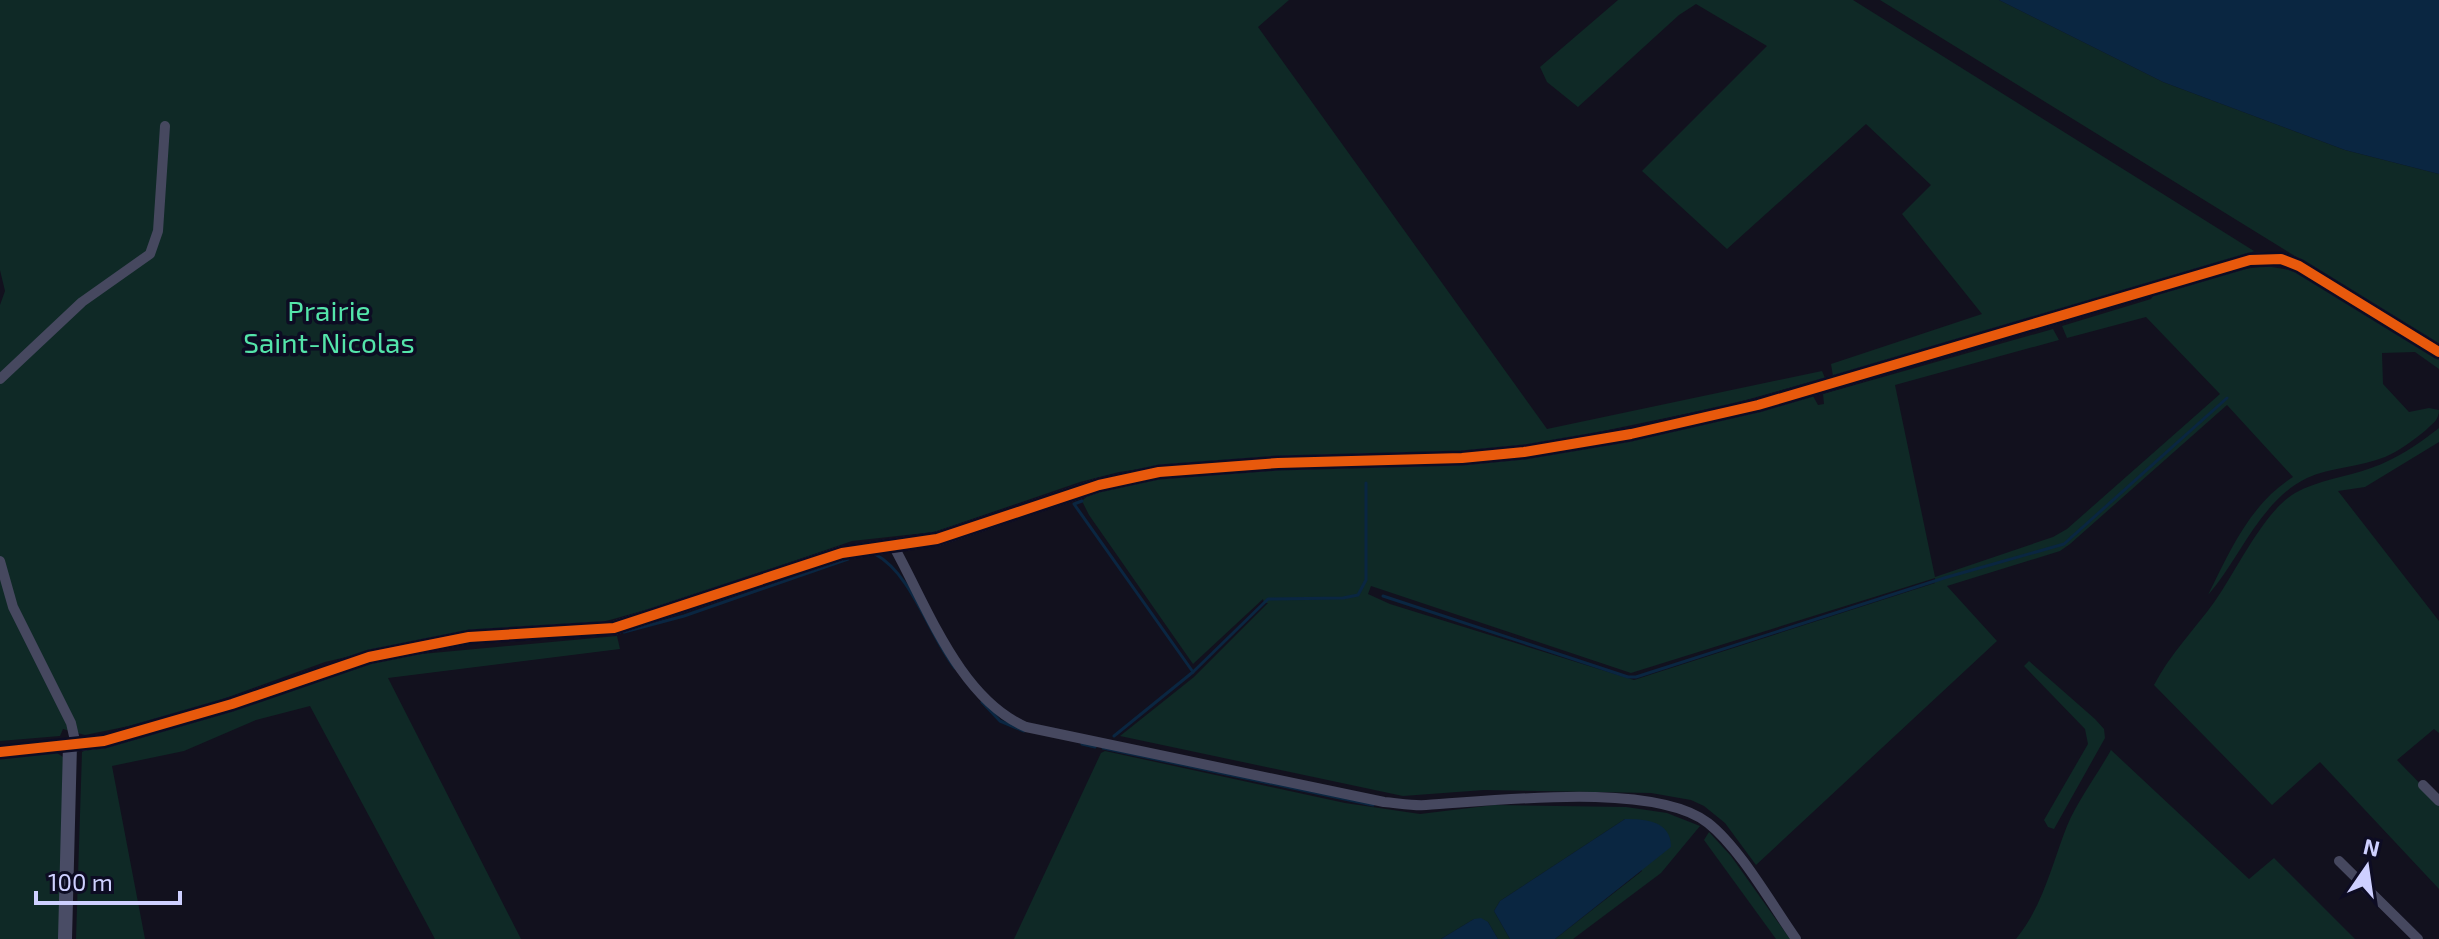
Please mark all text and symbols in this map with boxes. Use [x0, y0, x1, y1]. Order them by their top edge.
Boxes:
park label: Prairie Saint-Nicolas [243, 293, 415, 359]
north arrow [2327, 827, 2407, 907]
text: N [2361, 832, 2382, 861]
scale bar [36, 855, 180, 905]
text: 100 m [48, 867, 113, 896]

